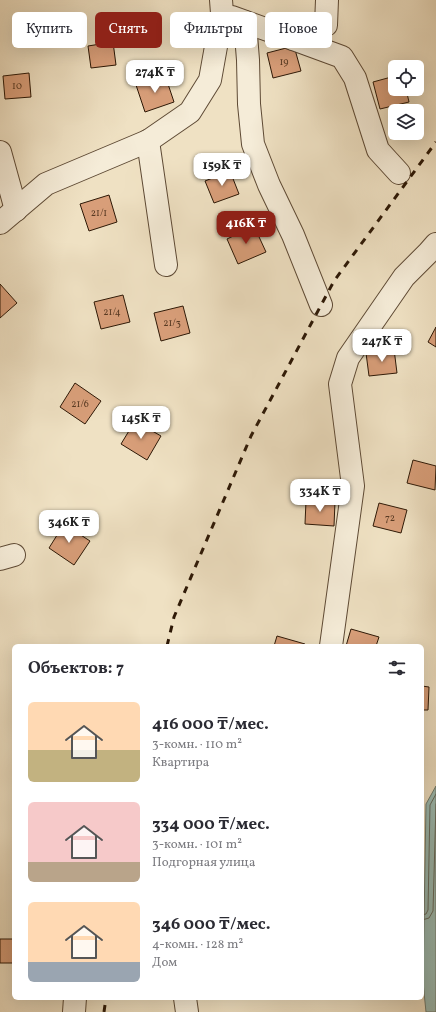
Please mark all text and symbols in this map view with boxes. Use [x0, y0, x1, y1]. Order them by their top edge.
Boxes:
chip: Купить [12, 12, 87, 48]
chip: Снять [95, 12, 162, 48]
chip: Фильтры [170, 12, 257, 48]
chip: Новое [265, 12, 332, 48]
house number: 19 [279, 55, 289, 69]
pin: 274K ₸ [122, 60, 188, 94]
map controls [388, 60, 424, 140]
button: locate [388, 60, 424, 96]
text: 274K ₸ [135, 64, 175, 82]
house number: 10 [12, 79, 22, 93]
button: layers [388, 104, 424, 140]
pin: 159K ₸ [189, 153, 255, 187]
text: 159K ₸ [202, 157, 242, 175]
house number: 21/1 [91, 206, 107, 220]
pin: 416K ₸ [213, 211, 279, 245]
text: 416K ₸ [226, 215, 266, 233]
house number: 21/4 [103, 305, 121, 319]
house number: 21/3 [163, 316, 181, 330]
pin: 247K ₸ [349, 329, 415, 363]
text: 247K ₸ [361, 333, 403, 351]
house number: 21/6 [71, 397, 89, 411]
pin: 145K ₸ [108, 406, 174, 440]
text: 145K ₸ [121, 410, 161, 428]
pin: 334K ₸ [287, 479, 353, 513]
text: 334K ₸ [299, 483, 341, 501]
pin: 346K ₸ [36, 510, 102, 544]
house number: 72 [385, 511, 395, 525]
text: 346K ₸ [48, 514, 90, 532]
text: Объектов: 7 [28, 657, 124, 680]
icon: filters [386, 657, 408, 679]
text: 416 000 ₸/мес. [152, 713, 269, 736]
icon: home [60, 718, 108, 766]
text: 3-комн. · 110 m² [152, 736, 242, 754]
text: Квартира [152, 754, 209, 772]
text: 334 000 ₸/мес. [152, 813, 270, 836]
icon: home [60, 818, 108, 866]
text: 3-комн. · 101 m² [152, 836, 242, 854]
text: Подгорная улица [152, 854, 255, 872]
text: 346 000 ₸/мес. [152, 913, 271, 936]
icon: home [60, 918, 108, 966]
text: 4-комн. · 128 m² [152, 936, 243, 954]
text: Дом [152, 954, 177, 972]

